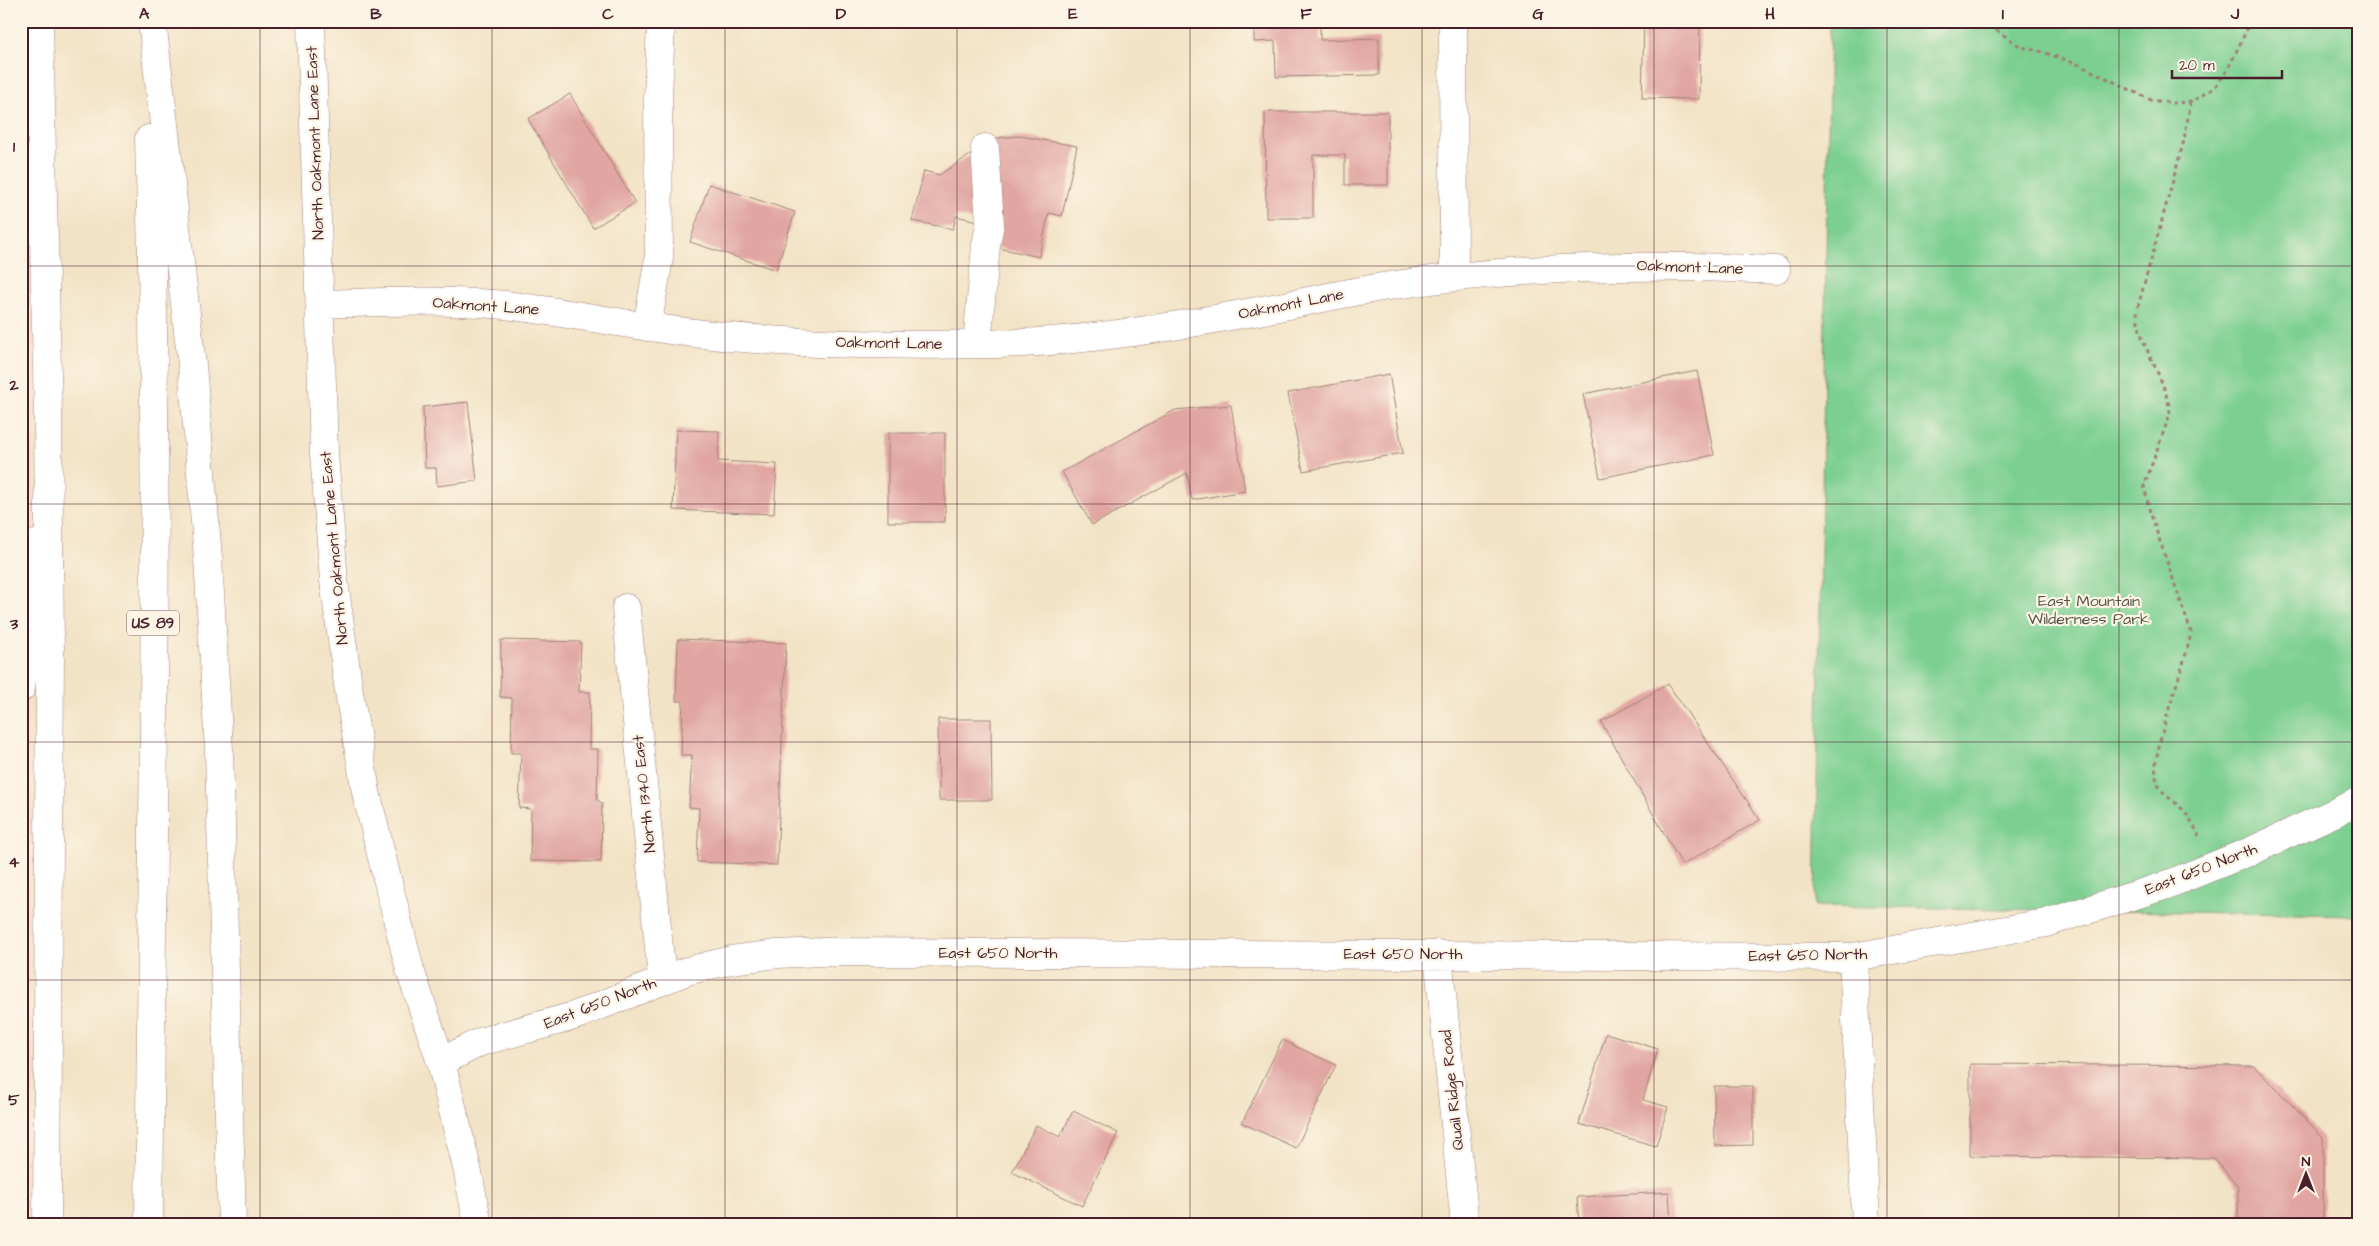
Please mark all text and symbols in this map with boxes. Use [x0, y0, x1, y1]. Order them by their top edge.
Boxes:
text: A [139, 3, 150, 25]
text: B [370, 3, 382, 25]
text: C [602, 3, 614, 25]
text: D [836, 3, 847, 25]
text: E [1068, 3, 1078, 25]
text: F [1300, 3, 1312, 25]
text: G [1532, 3, 1544, 25]
text: H [1765, 3, 1775, 25]
text: I [2002, 3, 2004, 25]
text: J [2230, 3, 2240, 25]
street label: North Oakmont Lane East [301, 45, 329, 240]
scale bar [2172, 48, 2282, 80]
text: 20 m [2179, 55, 2215, 76]
text: 1 [13, 136, 16, 158]
street label: Oakmont Lane [1636, 254, 1744, 280]
street label: Oakmont Lane [1236, 283, 1346, 325]
street label: Oakmont Lane [432, 291, 540, 321]
street label: Oakmont Lane [835, 331, 943, 355]
text: 2 [8, 374, 19, 396]
street label: North Oakmont Lane East [315, 450, 353, 646]
park label: East Mountain Wilderness Park [2028, 590, 2150, 630]
road number: US 89 [127, 610, 179, 636]
text: 3 [9, 613, 19, 635]
street label: North 1340 East [627, 733, 661, 854]
street label: East 650 North [2142, 837, 2260, 901]
text: 4 [9, 851, 20, 873]
street label: East 650 North [939, 942, 1057, 964]
street label: East 650 North [1344, 943, 1462, 965]
street label: East 650 North [1749, 943, 1868, 967]
street label: East 650 North [541, 971, 659, 1035]
street label: Quail Ridge Road [1435, 1029, 1470, 1151]
text: 5 [8, 1089, 20, 1111]
north arrow [2282, 1148, 2332, 1198]
text: N [2302, 1152, 2311, 1172]

